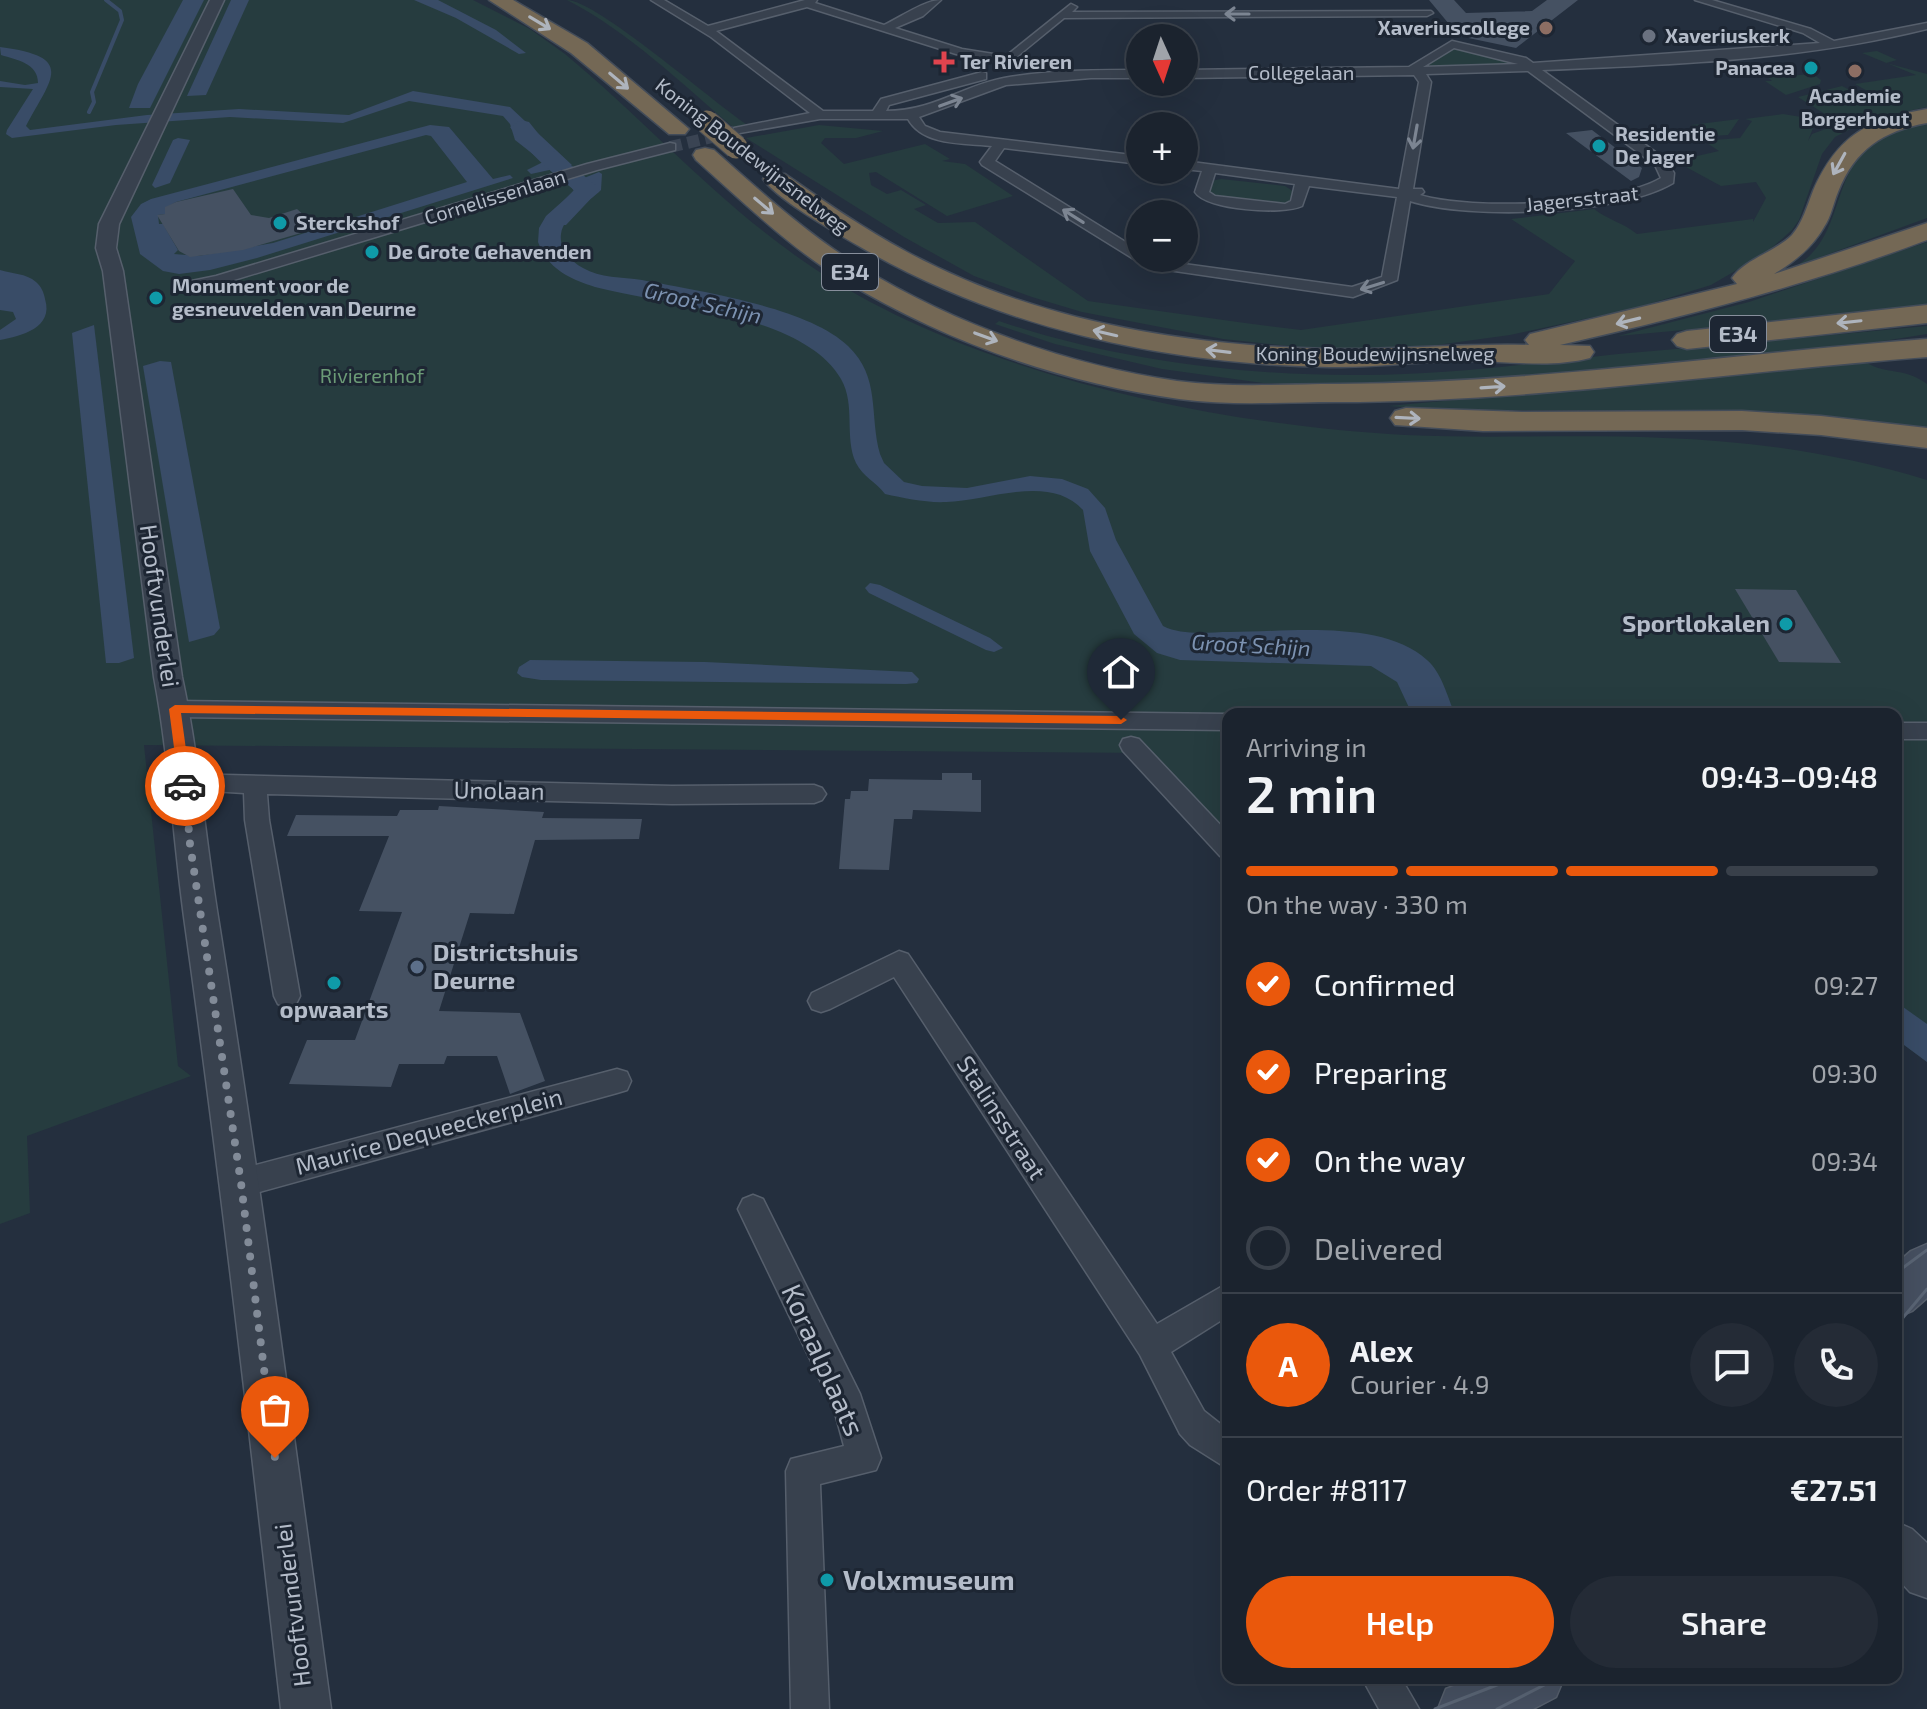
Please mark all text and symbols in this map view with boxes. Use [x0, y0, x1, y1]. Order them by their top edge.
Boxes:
one-way arrow [1224, 6, 1251, 22]
one-way arrow [528, 15, 551, 31]
place label: Xaveriuscollege [1378, 15, 1530, 39]
marker: Xaveriuscollege [1537, 19, 1555, 37]
place label: Xaveriuskerk [1665, 23, 1791, 47]
north arrow [1126, 24, 1198, 96]
map controls [1126, 24, 1198, 272]
marker: Xaveriuskerk [1640, 27, 1658, 45]
place label: Ter Rivieren [960, 49, 1072, 73]
marker: Ter Rivieren [935, 53, 953, 71]
place label: Panacea [1715, 55, 1795, 79]
marker: Panacea [1802, 59, 1820, 77]
street label: Collegelaan [1248, 60, 1354, 84]
marker: Academie Borgerhout [1846, 62, 1864, 80]
one-way arrow [608, 72, 629, 90]
street label: Koning Boudewijnsnelweg [651, 72, 854, 238]
place label: Academie Borgerhout [1801, 83, 1909, 130]
one-way arrow [939, 94, 963, 108]
button: + [1126, 112, 1198, 184]
place label: Residentie De Jager [1615, 121, 1716, 168]
one-way arrow [1406, 124, 1421, 149]
marker: Residentie De Jager [1590, 137, 1608, 155]
one-way arrow [1831, 152, 1847, 175]
street label: Cornelissenlaan [421, 163, 568, 229]
street label: Jagersstraat [1524, 180, 1640, 216]
one-way arrow [753, 197, 773, 215]
button: − [1126, 200, 1198, 272]
one-way arrow [1062, 208, 1085, 224]
place label: Sterckshof [296, 210, 400, 234]
marker: Sterckshof [271, 214, 289, 232]
place label: De Grote Gehavenden [388, 239, 591, 263]
marker: De Grote Gehavenden [363, 243, 381, 261]
road number: E34 [822, 254, 878, 290]
place label: Monument voor de gesneuvelden van Deurne [172, 273, 416, 320]
water label: Groot Schijn [642, 276, 764, 329]
one-way arrow [1359, 279, 1384, 294]
marker: Monument voor de gesneuvelden van Deurne [147, 289, 165, 307]
one-way arrow [1615, 314, 1641, 329]
one-way arrow [1836, 314, 1863, 329]
road number: E34 [1710, 316, 1766, 352]
one-way arrow [1093, 324, 1119, 339]
one-way arrow [973, 331, 998, 345]
street label: Koning Boudewijnsnelweg [1256, 341, 1494, 365]
one-way arrow [1205, 343, 1232, 358]
park label: Rivierenhof [320, 363, 425, 387]
one-way arrow [1479, 379, 1506, 394]
one-way arrow [1394, 411, 1421, 426]
street label: Hooftvunderlei [135, 523, 186, 689]
place label: Sportlokalen [1622, 608, 1770, 637]
marker: Sportlokalen [1777, 615, 1795, 633]
water label: Groot Schijn [1191, 628, 1311, 661]
pin [1087, 638, 1155, 720]
icon: home [1099, 650, 1143, 694]
text: Arriving in [1246, 731, 1367, 762]
courier [145, 746, 225, 826]
text: 09:43–09:48 [1701, 758, 1878, 794]
text: 2 min [1246, 761, 1377, 823]
icon: car [163, 764, 207, 808]
street label: Unolaan [453, 774, 545, 805]
text: On the way · 330 m [1246, 888, 1468, 919]
place label: Districtshuis Deurne [433, 937, 578, 994]
marker: Districtshuis Deurne [408, 958, 426, 976]
icon: check [1246, 962, 1290, 1006]
text: Confirmed [1314, 966, 1455, 1002]
text: 09:27 [1813, 969, 1878, 1000]
marker: opwaarts [325, 974, 343, 992]
place label: opwaarts [280, 994, 388, 1023]
street label: Stalinsstraat [952, 1050, 1053, 1184]
icon: check [1246, 1050, 1290, 1094]
text: Preparing [1314, 1054, 1447, 1090]
text: 09:30 [1811, 1057, 1878, 1088]
street label: Maurice Dequeeckerplein [292, 1081, 565, 1180]
icon: check [1246, 1138, 1290, 1182]
text: On the way [1314, 1142, 1466, 1178]
text: 09:34 [1811, 1145, 1878, 1176]
text: Delivered [1314, 1230, 1443, 1266]
street label: Koraalplaats [775, 1278, 873, 1441]
button: chat [1690, 1323, 1774, 1407]
button: phone [1794, 1323, 1878, 1407]
text: Alex [1350, 1332, 1413, 1368]
text: A [1278, 1347, 1298, 1383]
text: Courier · 4.9 [1350, 1368, 1490, 1399]
pin [241, 1376, 309, 1458]
icon: bag [253, 1388, 297, 1432]
text: Order #8117 [1246, 1471, 1407, 1507]
text: €27.51 [1790, 1471, 1878, 1507]
street label: Hooftvunderlei [267, 1522, 316, 1688]
place label: Volxmuseum [843, 1562, 1015, 1596]
marker: Volxmuseum [818, 1571, 836, 1589]
button: Help [1246, 1576, 1554, 1668]
button: Share [1570, 1576, 1878, 1668]

